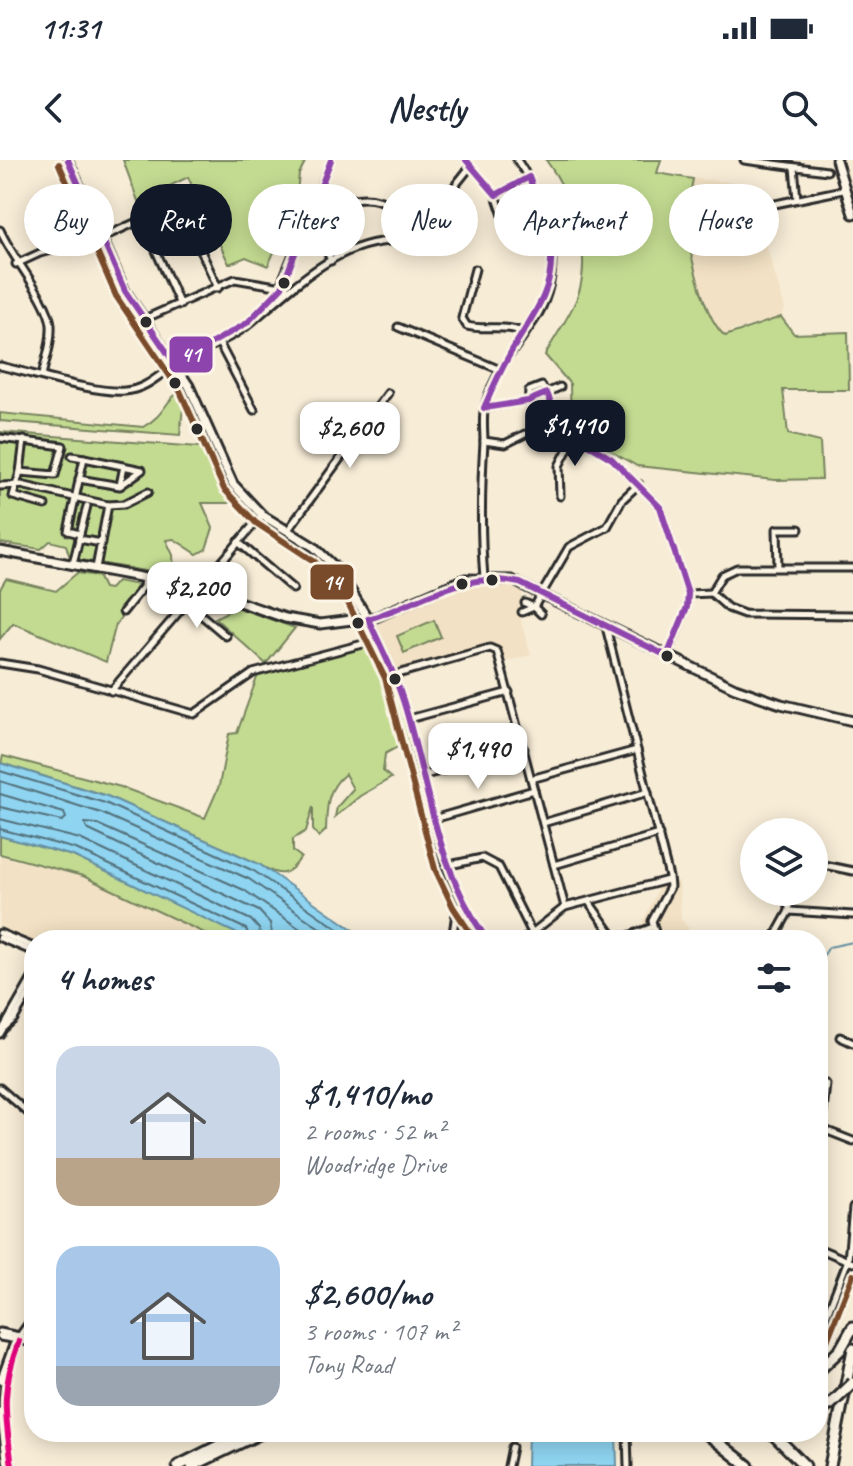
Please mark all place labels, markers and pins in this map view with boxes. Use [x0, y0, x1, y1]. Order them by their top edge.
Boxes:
unlabelled marker [276, 275, 292, 291]
unlabelled marker [138, 314, 154, 330]
unlabelled marker [167, 375, 183, 391]
pin: $1,410 [510, 400, 640, 468]
pin: $2,600 [285, 402, 415, 470]
unlabelled marker [189, 421, 205, 437]
pin: $2,200 [132, 562, 262, 630]
unlabelled marker [484, 572, 500, 588]
unlabelled marker [454, 576, 470, 592]
unlabelled marker [350, 615, 366, 631]
unlabelled marker [659, 648, 675, 664]
unlabelled marker [387, 671, 403, 687]
pin: $1,490 [413, 723, 543, 791]

